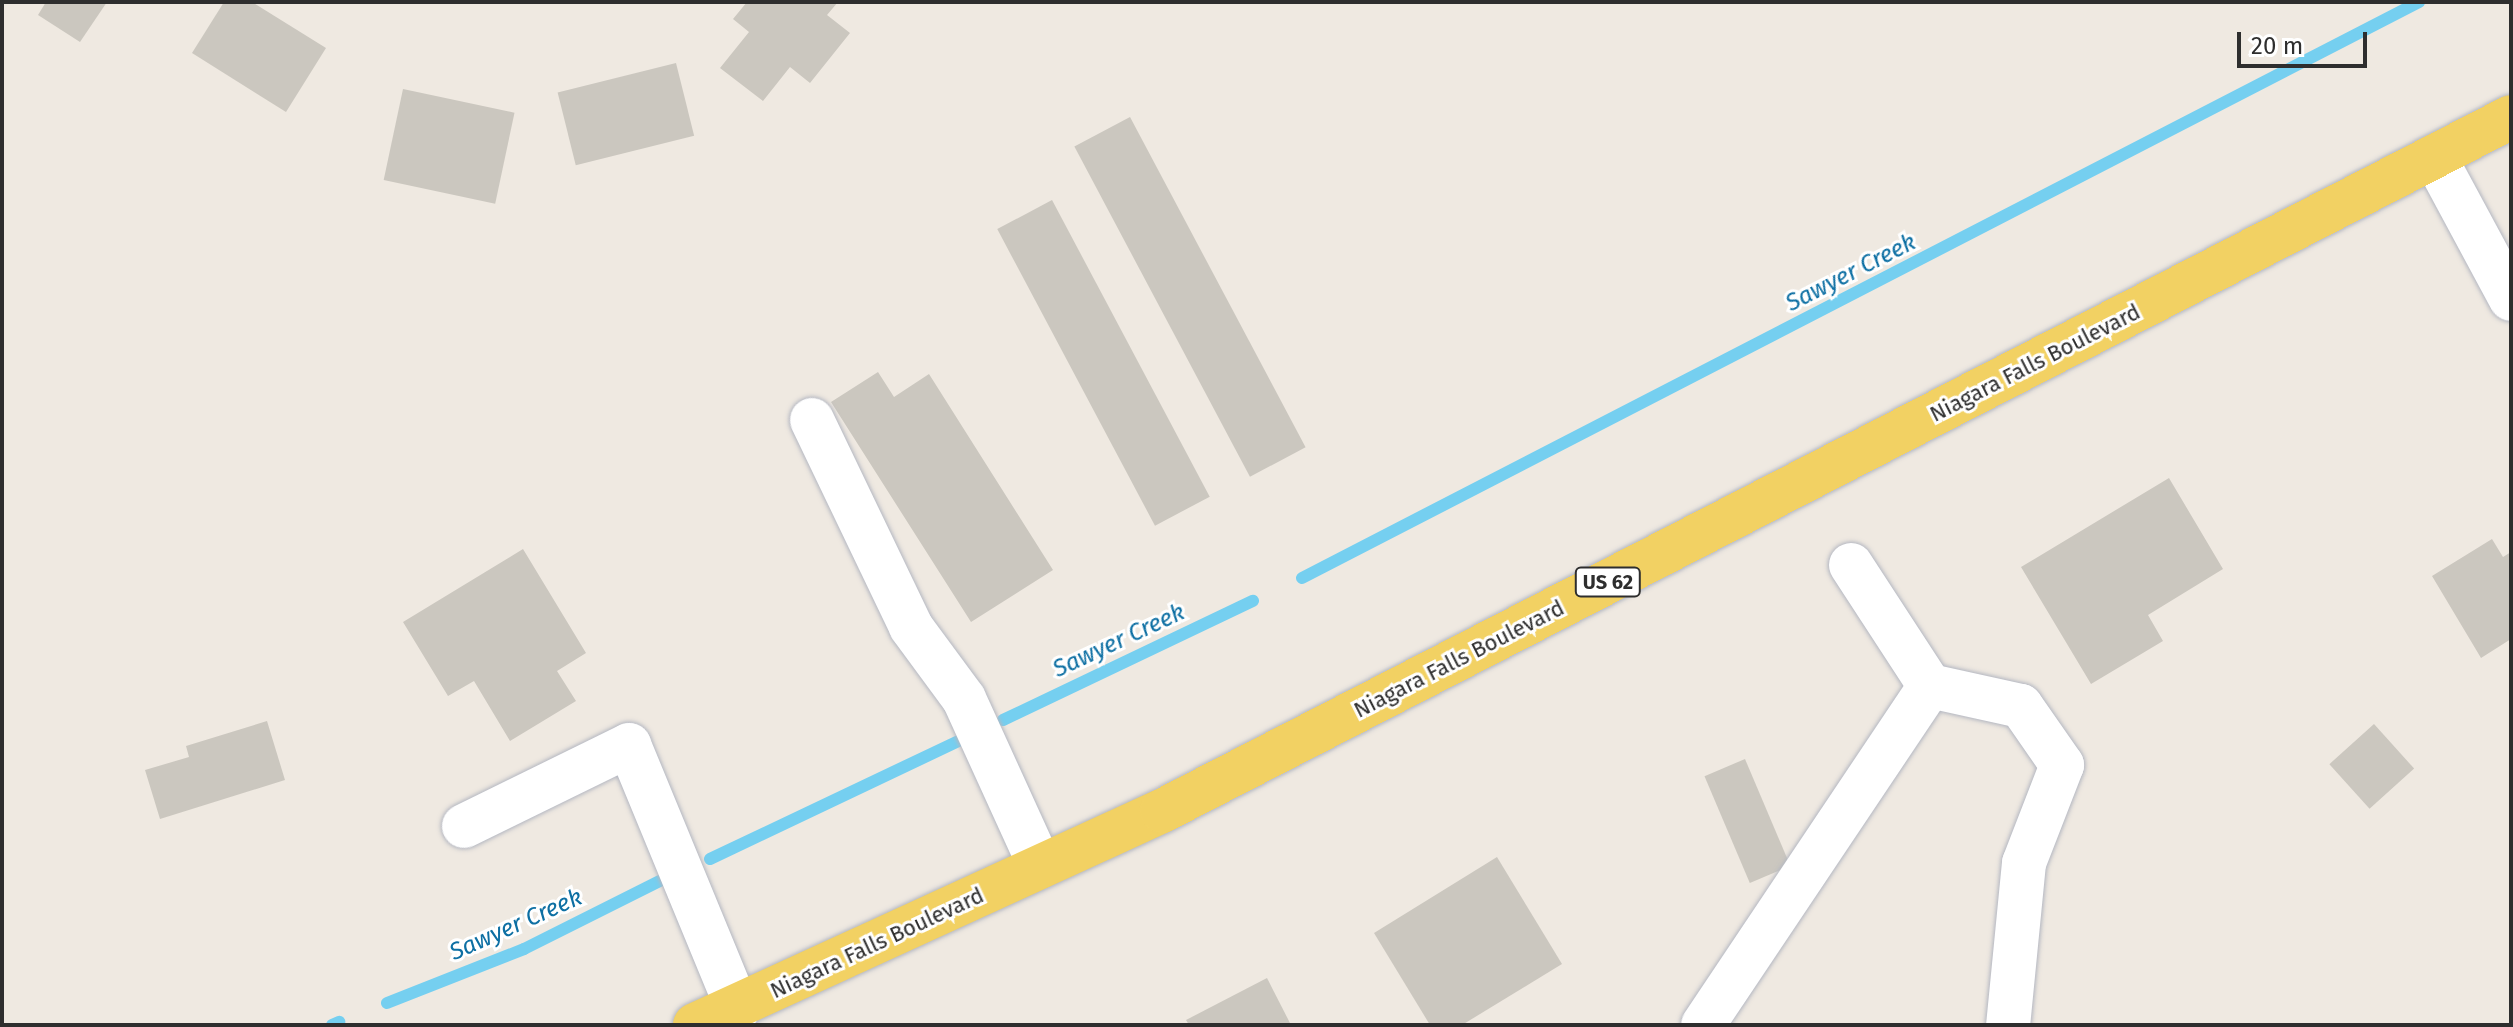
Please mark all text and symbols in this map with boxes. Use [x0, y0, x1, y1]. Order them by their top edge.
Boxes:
scale bar [2241, 16, 2371, 66]
text: 20 m [2251, 32, 2303, 60]
water label: Sawyer Creek [1781, 228, 1921, 318]
street label: Niagara Falls Boulevard [1925, 298, 2145, 428]
road number: US 62 [1574, 566, 1642, 598]
street label: Niagara Falls Boulevard [1349, 594, 1569, 724]
water label: Sawyer Creek [1048, 598, 1190, 684]
street label: Niagara Falls Boulevard [766, 882, 988, 1004]
water label: Sawyer Creek [445, 883, 587, 967]

